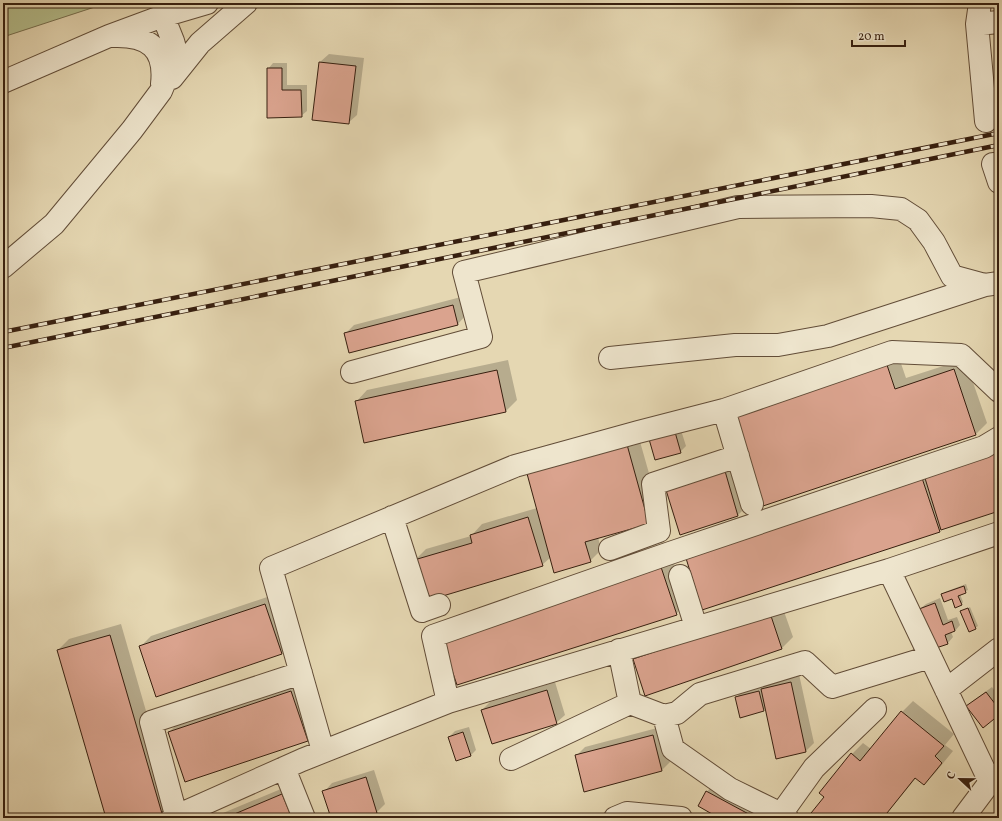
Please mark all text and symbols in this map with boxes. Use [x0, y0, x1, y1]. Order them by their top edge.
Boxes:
scale bar [852, 22, 905, 48]
text: 20 m [858, 29, 885, 45]
north arrow [940, 759, 980, 799]
text: С [944, 770, 960, 782]

